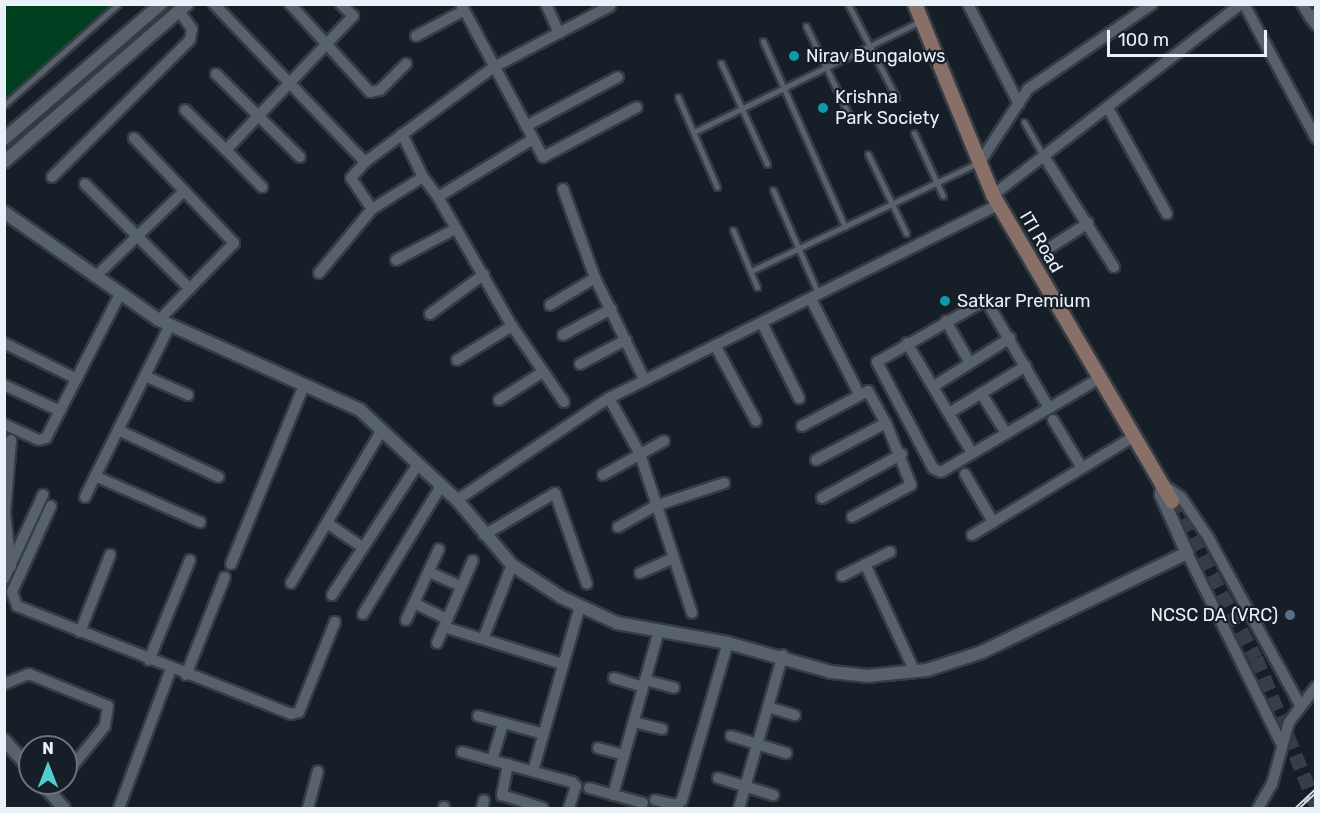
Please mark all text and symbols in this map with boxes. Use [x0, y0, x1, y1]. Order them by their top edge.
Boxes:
scale bar [1110, 18, 1270, 56]
text: 100 m [1118, 29, 1169, 51]
place label: Nirav Bungalows [806, 45, 946, 67]
marker: Nirav Bungalows [787, 49, 801, 63]
place label: Krishna Park Society [835, 87, 940, 130]
marker: Krishna Park Society [816, 101, 830, 115]
street label: ITI Road [1015, 207, 1067, 277]
place label: Satkar Premium [957, 290, 1091, 312]
marker: Satkar Premium [938, 294, 952, 308]
place label: NCSC DA (VRC) [1150, 604, 1278, 626]
marker: NCSC DA (VRC) [1283, 608, 1297, 622]
north arrow [18, 735, 78, 795]
text: N [42, 739, 54, 758]

